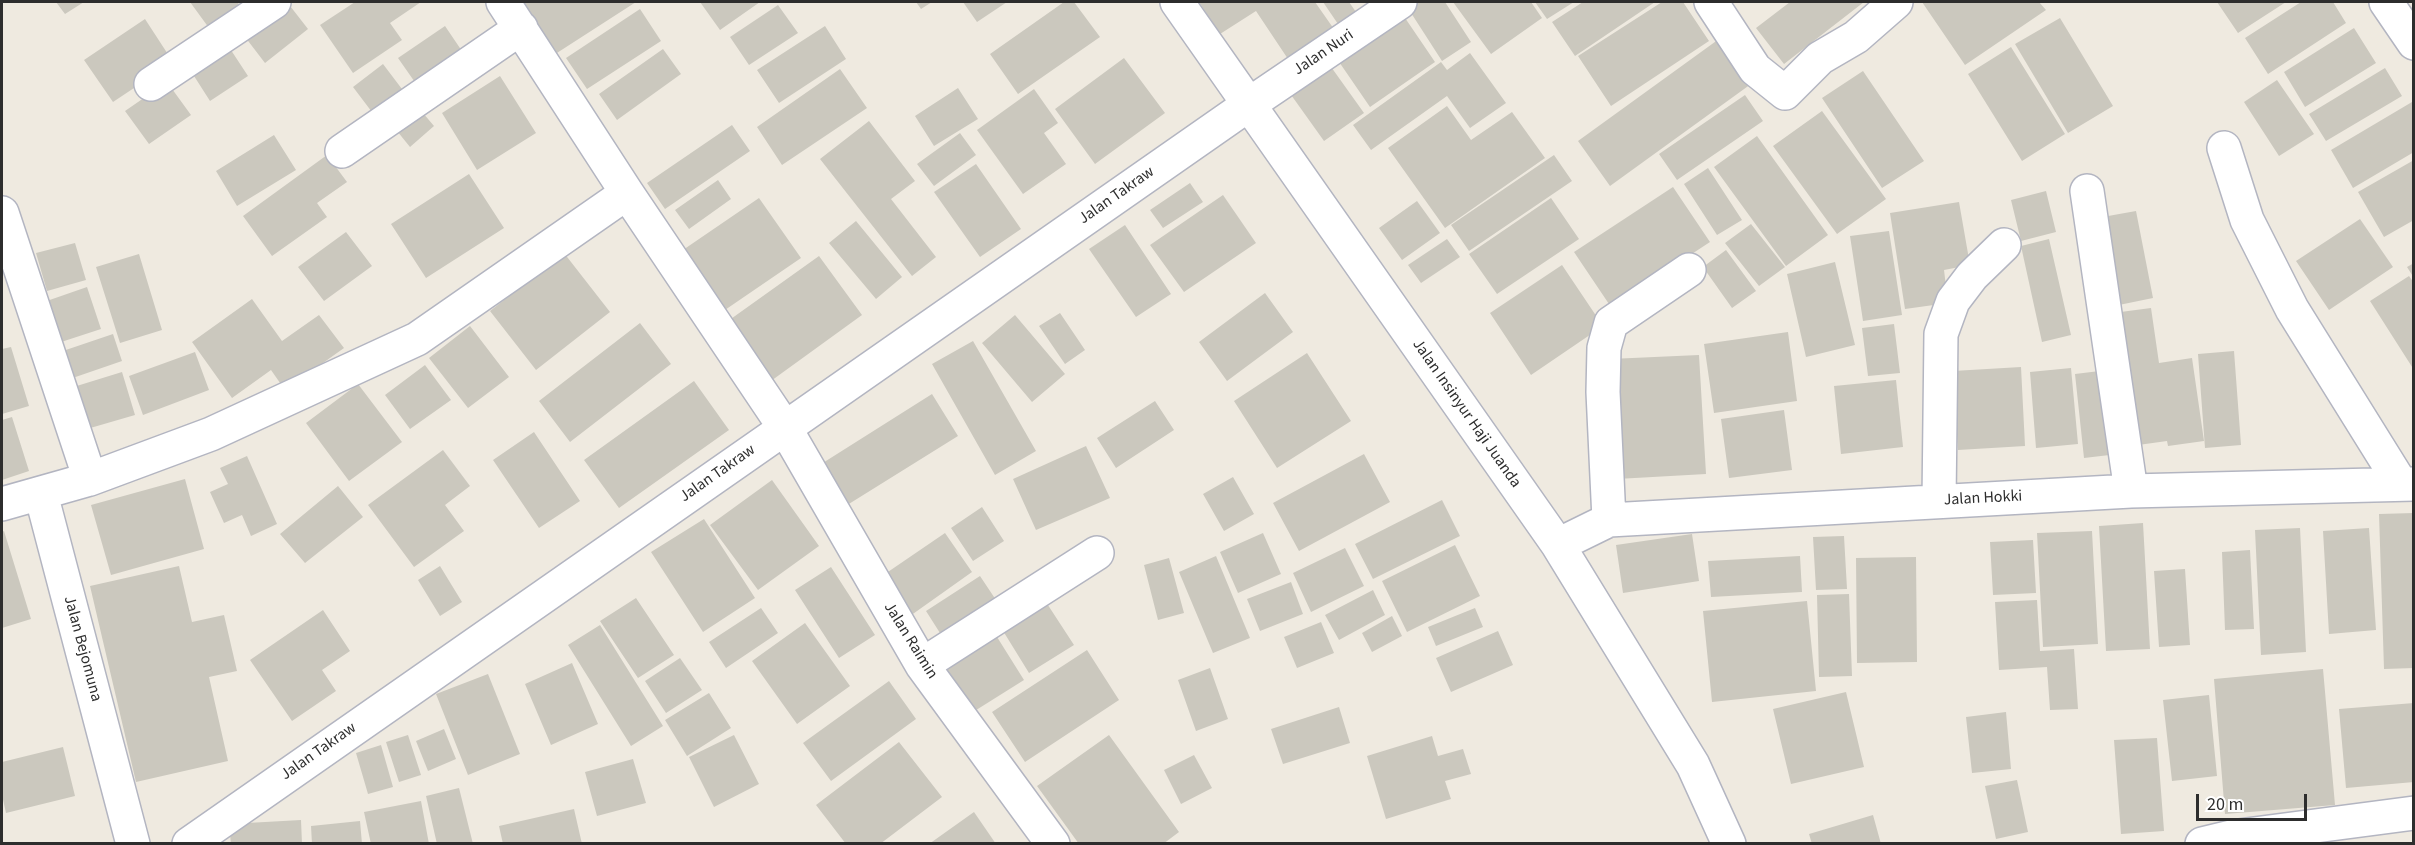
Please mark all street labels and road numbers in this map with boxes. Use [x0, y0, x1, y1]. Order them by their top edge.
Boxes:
street label: Jalan Nuri [1290, 26, 1358, 80]
street label: Jalan Takraw [1075, 163, 1159, 229]
street label: Jalan Insinyur Haji Juanda [1407, 336, 1525, 492]
street label: Jalan Takraw [676, 441, 760, 507]
street label: Jalan Hokki [1943, 487, 2023, 511]
street label: Jalan Bejomuna [59, 594, 105, 704]
street label: Jalan Raimin [879, 599, 941, 683]
street label: Jalan Takraw [277, 719, 361, 785]

